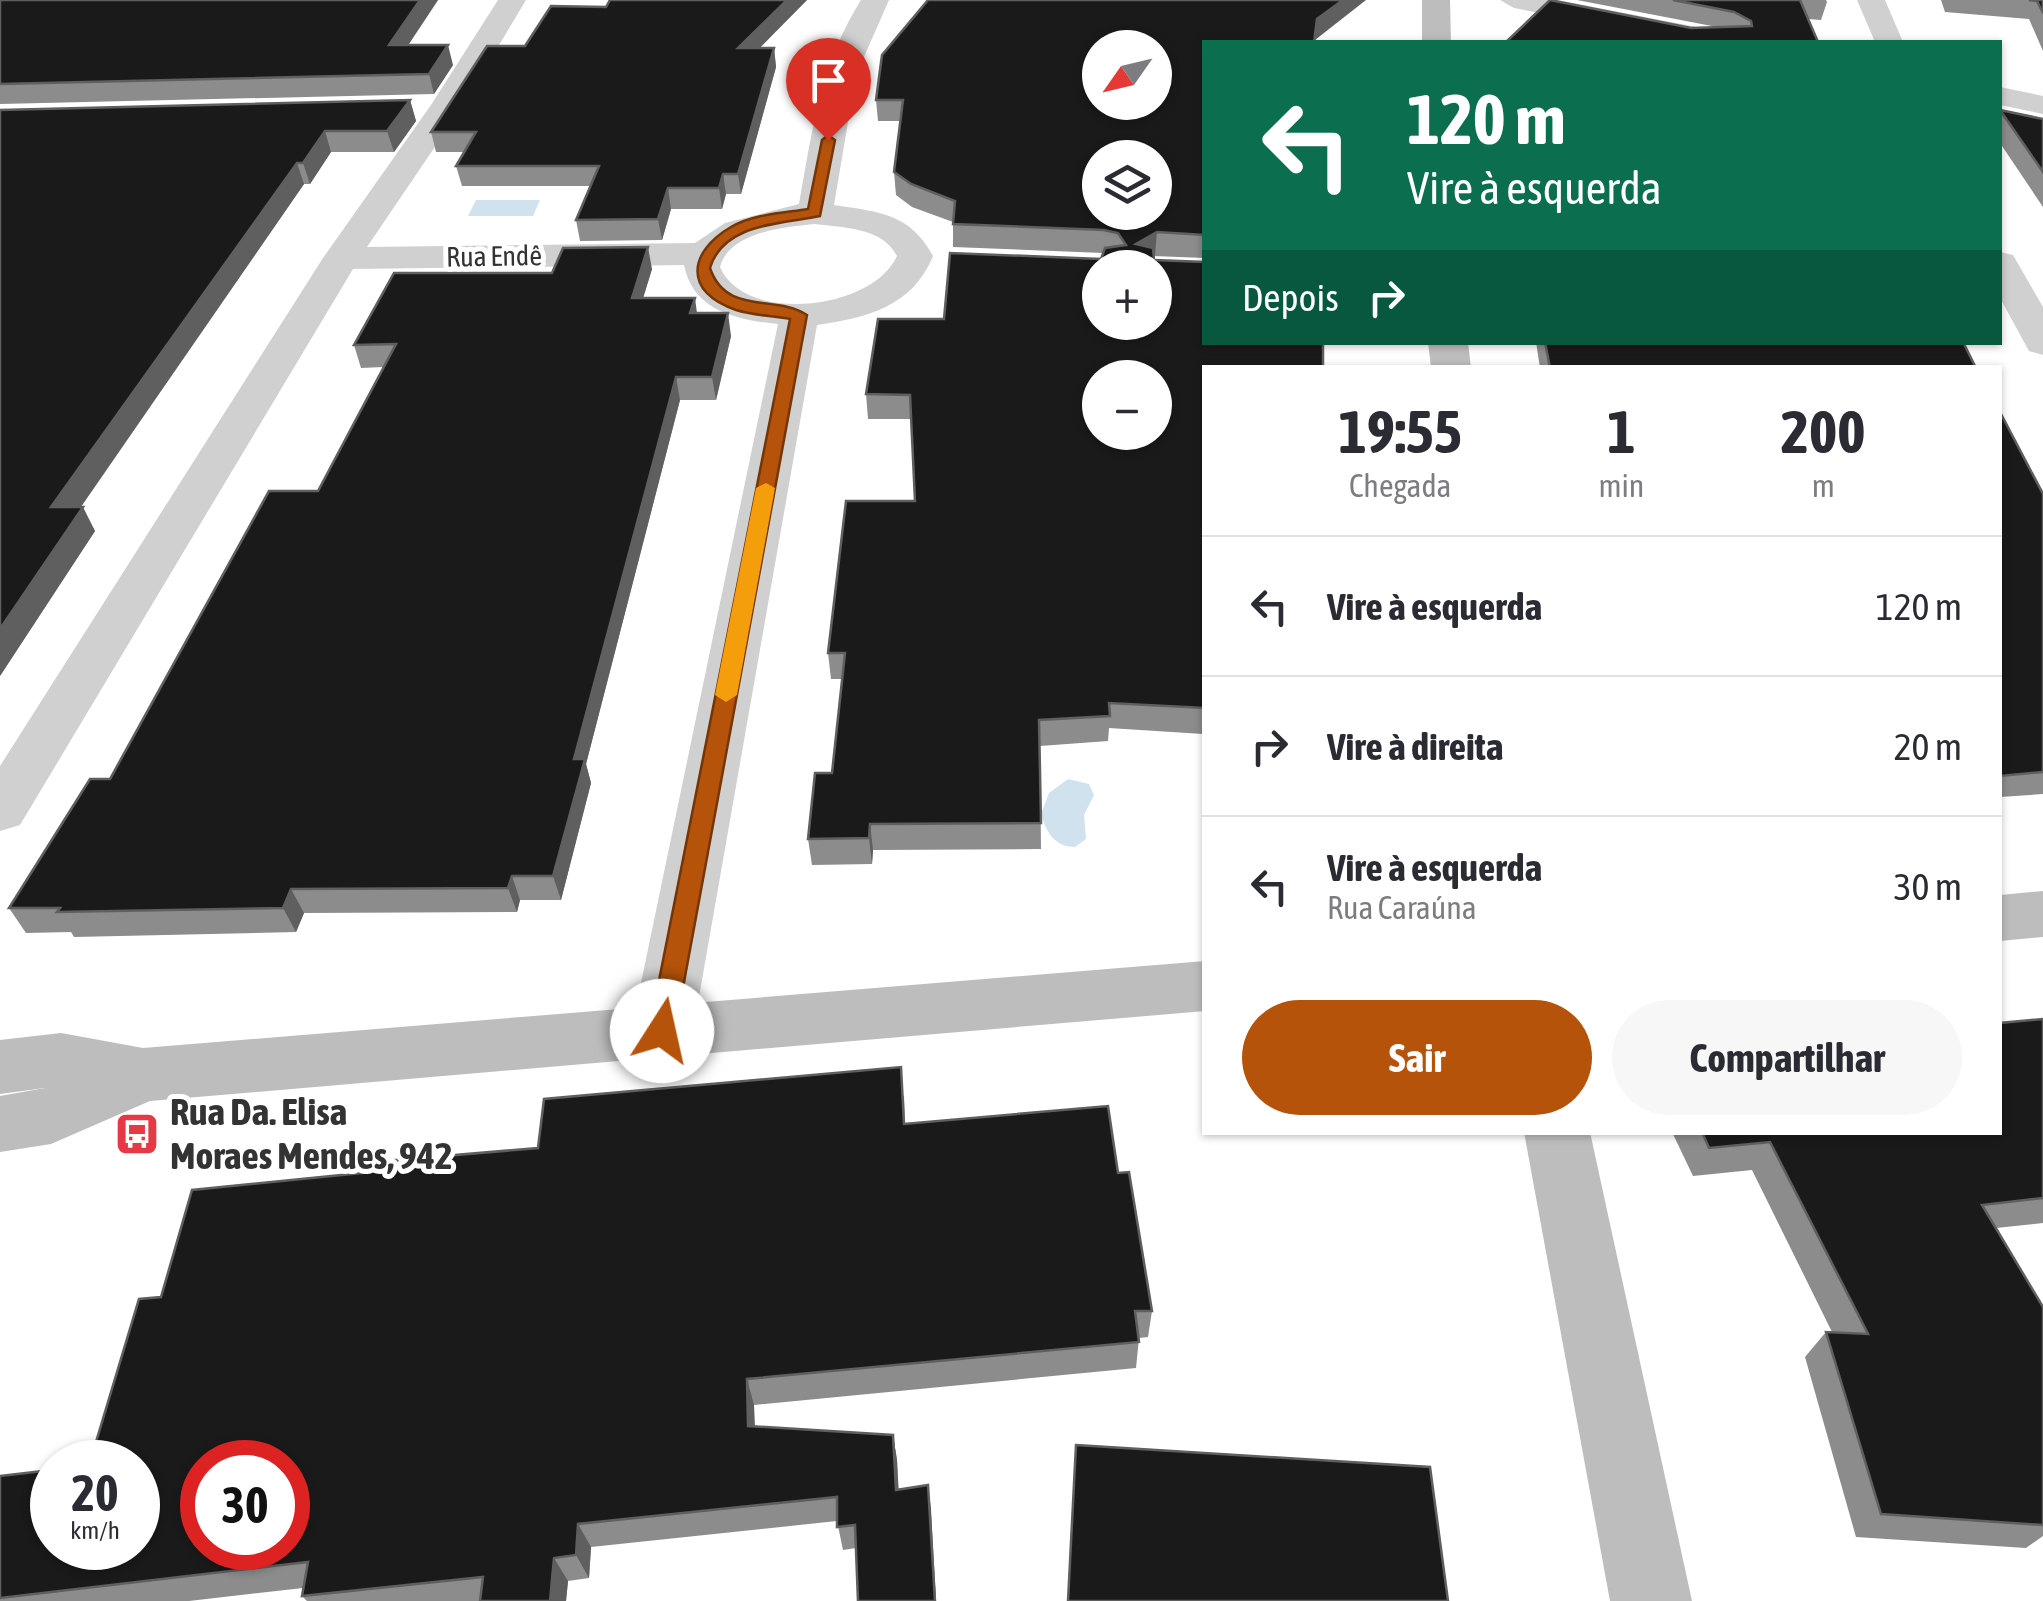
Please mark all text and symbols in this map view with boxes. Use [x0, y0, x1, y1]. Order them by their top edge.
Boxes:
north arrow [1082, 30, 1172, 120]
map controls [1082, 30, 1172, 450]
pin [786, 38, 871, 141]
icon: arrive [801, 53, 856, 108]
text: 120 m [1407, 79, 1566, 159]
icon: left [1242, 80, 1372, 210]
button: layers [1082, 140, 1172, 230]
text: Vire à esquerda [1407, 162, 1662, 214]
street label: Rua Endê [446, 239, 542, 273]
button: + [1082, 250, 1172, 340]
icon: right [1359, 270, 1414, 325]
text: Depois [1242, 276, 1339, 319]
button: − [1082, 360, 1172, 450]
text: 19:55 [1338, 397, 1462, 466]
text: 1 [1607, 397, 1636, 466]
text: 200 [1781, 397, 1865, 466]
text: Chegada [1349, 467, 1451, 504]
text: min [1598, 467, 1644, 504]
text: m [1812, 467, 1835, 504]
icon: left [1242, 579, 1297, 634]
text: Vire à esquerda [1327, 585, 1542, 628]
text: 120 m [1876, 585, 1962, 628]
icon: right [1242, 719, 1297, 774]
text: Vire à direita [1327, 725, 1503, 768]
text: 20 m [1894, 725, 1962, 768]
text: Vire à esquerda [1327, 846, 1542, 889]
icon: left [1242, 859, 1297, 914]
text: 30 m [1894, 865, 1962, 908]
text: Rua Caraúna [1327, 889, 1477, 926]
position arrow [610, 979, 714, 1083]
button: Sair [1242, 1000, 1592, 1115]
button: Compartilhar [1612, 1000, 1962, 1115]
place label: Rua Da. Elisa Moraes Mendes, 942 [170, 1090, 453, 1177]
bus stop icon: Rua Da. Elisa Moraes Mendes, 942 [114, 1111, 160, 1157]
speed limit sign: 30 [180, 1440, 310, 1570]
text: 20 [71, 1464, 118, 1522]
text: km/h [70, 1516, 120, 1544]

